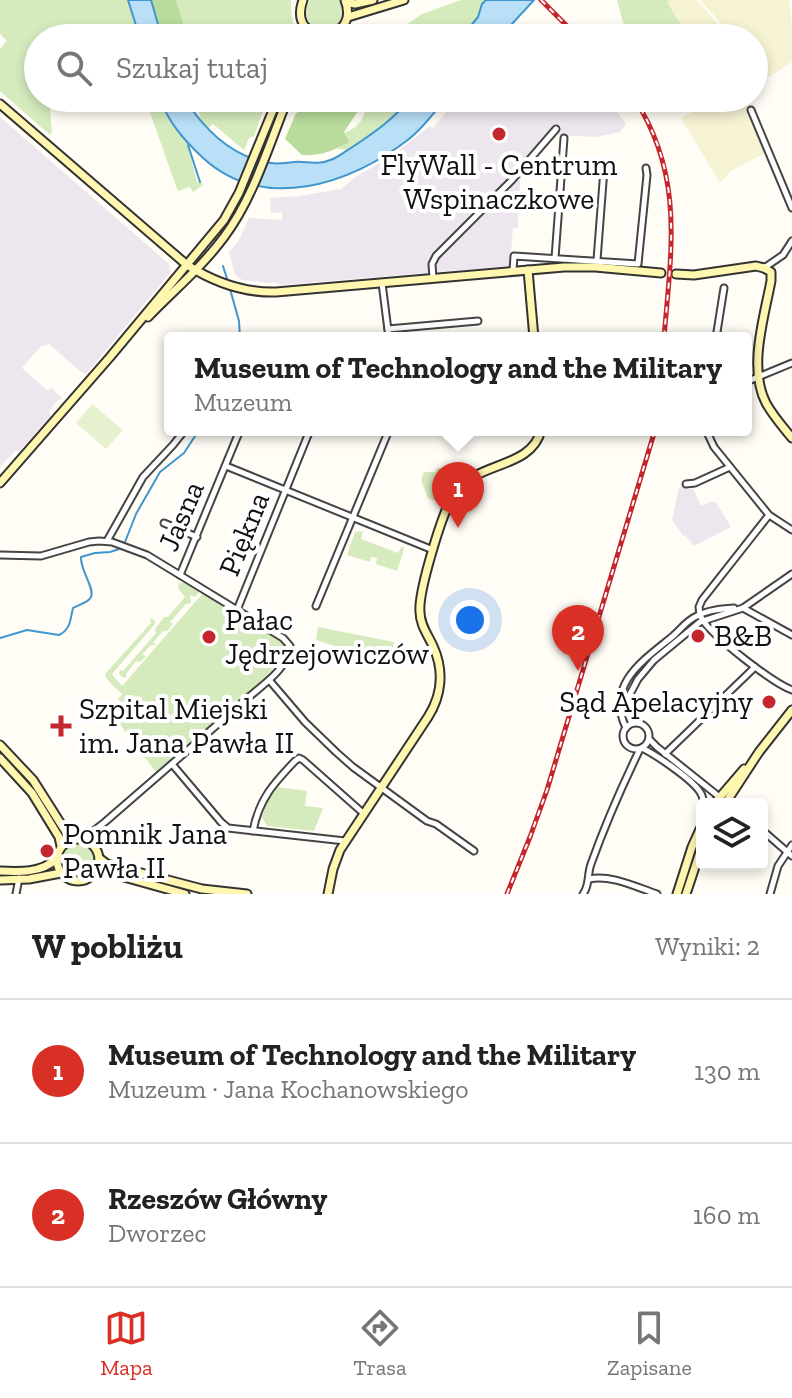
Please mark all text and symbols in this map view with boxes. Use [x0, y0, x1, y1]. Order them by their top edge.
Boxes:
search box [24, 24, 768, 112]
icon: search [52, 46, 96, 90]
text: Szukaj tutaj [116, 50, 268, 86]
marker: FlyWall - Centrum Wspinaczkowe [490, 125, 508, 143]
place label: FlyWall - Centrum Wspinaczkowe [380, 147, 618, 217]
popup [164, 332, 752, 436]
text: Museum of Technology and the Military [194, 350, 722, 386]
text: Muzeum [194, 386, 292, 418]
pin: 1 [432, 462, 484, 528]
street label: Jasna [150, 476, 212, 556]
street label: Piękna [211, 487, 277, 581]
your location [450, 600, 490, 640]
place label: Pałac Jędrzejowiczów [225, 602, 429, 672]
pin: 2 [552, 605, 604, 671]
place label: B&B [714, 618, 772, 654]
marker: B&B [689, 627, 707, 645]
marker: Pałac Jędrzejowiczów [200, 628, 218, 646]
place label: Sąd Apelacyjny [559, 684, 754, 720]
place label: Szpital Miejski im. Jana Pawła II [79, 691, 294, 761]
marker: Sąd Apelacyjny [760, 693, 778, 711]
marker: Szpital Miejski im. Jana Pawła II [50, 715, 72, 737]
map controls [696, 798, 768, 870]
button: layers [696, 798, 768, 870]
place label: Pomnik Jana Pawła II [63, 816, 227, 886]
marker: Pomnik Jana Pawła II [38, 842, 56, 860]
text: W pobliżu [32, 926, 183, 967]
text: Wyniki: 2 [655, 930, 760, 962]
text: Museum of Technology and the Military [108, 1037, 636, 1073]
text: 1 [53, 1055, 63, 1087]
text: 130 m [694, 1055, 760, 1087]
text: Muzeum · Jana Kochanowskiego [108, 1073, 469, 1105]
text: Rzeszów Główny [108, 1181, 327, 1217]
text: 2 [51, 1199, 65, 1231]
text: 160 m [693, 1199, 760, 1231]
text: Dworzec [108, 1217, 207, 1249]
tab: Mapa [100, 1306, 153, 1381]
tab: Trasa [353, 1306, 407, 1381]
tab: Zapisane [607, 1306, 692, 1381]

